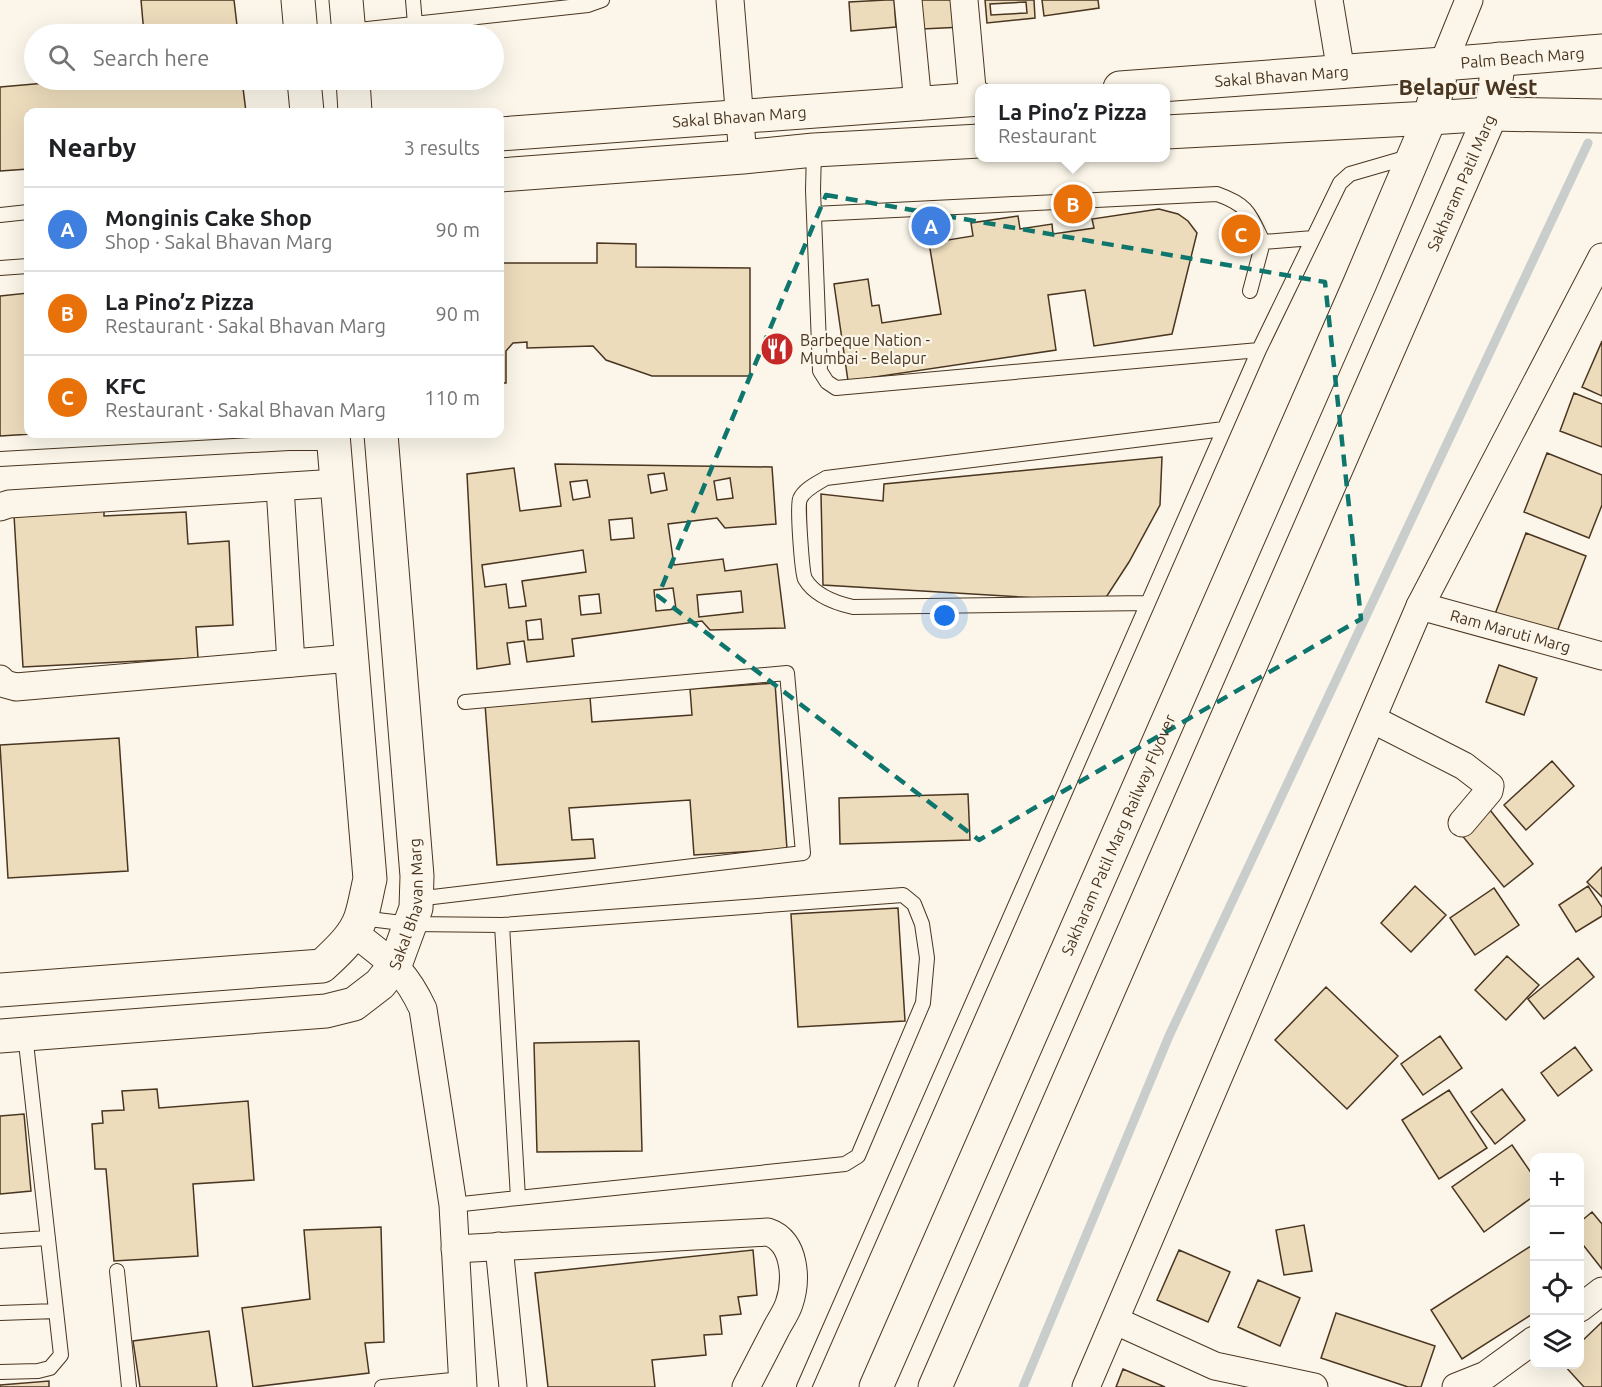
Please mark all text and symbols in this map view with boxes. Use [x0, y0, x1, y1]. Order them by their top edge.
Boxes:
search box [24, 24, 504, 90]
icon: search [45, 41, 78, 74]
street label: Palm Beach Marg [1460, 43, 1585, 72]
text: Search here [93, 45, 209, 70]
street label: Sakal Bhavan Marg [1214, 62, 1349, 90]
district label: Belapur West [1398, 74, 1538, 99]
popup [975, 84, 1170, 162]
text: La Pino’z Pizza [998, 99, 1147, 124]
street label: Sakal Bhavan Marg [672, 103, 807, 130]
street label: Sakharam Patil Marg [1423, 112, 1499, 254]
text: Restaurant [998, 124, 1097, 147]
text: Nearby [48, 133, 136, 162]
text: 3 results [404, 136, 480, 159]
pin: B [1054, 182, 1092, 226]
pin: A [912, 204, 950, 248]
text: Monginis Cake Shop [105, 205, 312, 230]
pin: C [1222, 212, 1260, 256]
text: A [60, 218, 75, 241]
text: 90 m [436, 218, 480, 241]
text: Shop · Sakal Bhavan Marg [105, 230, 332, 253]
text: La Pino’z Pizza [105, 289, 254, 314]
text: B [61, 302, 74, 325]
text: 90 m [436, 302, 480, 325]
text: Restaurant · Sakal Bhavan Marg [105, 314, 386, 337]
restaurant icon: Barbeque Nation - Mumbai - Belapur [759, 331, 795, 367]
place label: Barbeque Nation - Mumbai - Belapur [800, 331, 931, 367]
text: KFC [105, 373, 146, 398]
text: C [61, 386, 74, 409]
text: 110 m [424, 386, 480, 409]
text: Restaurant · Sakal Bhavan Marg [105, 398, 386, 421]
your location [930, 601, 959, 630]
street label: Ram Maruti Marg [1448, 606, 1573, 656]
street label: Sakharam Patil Marg Railway Flyover [1057, 711, 1179, 958]
street label: Sakal Bhavan Marg [385, 838, 426, 972]
map controls [1530, 1153, 1584, 1369]
button: + [1530, 1153, 1584, 1207]
button: − [1530, 1207, 1584, 1261]
button: locate [1530, 1261, 1584, 1315]
button: layers [1530, 1315, 1584, 1369]

